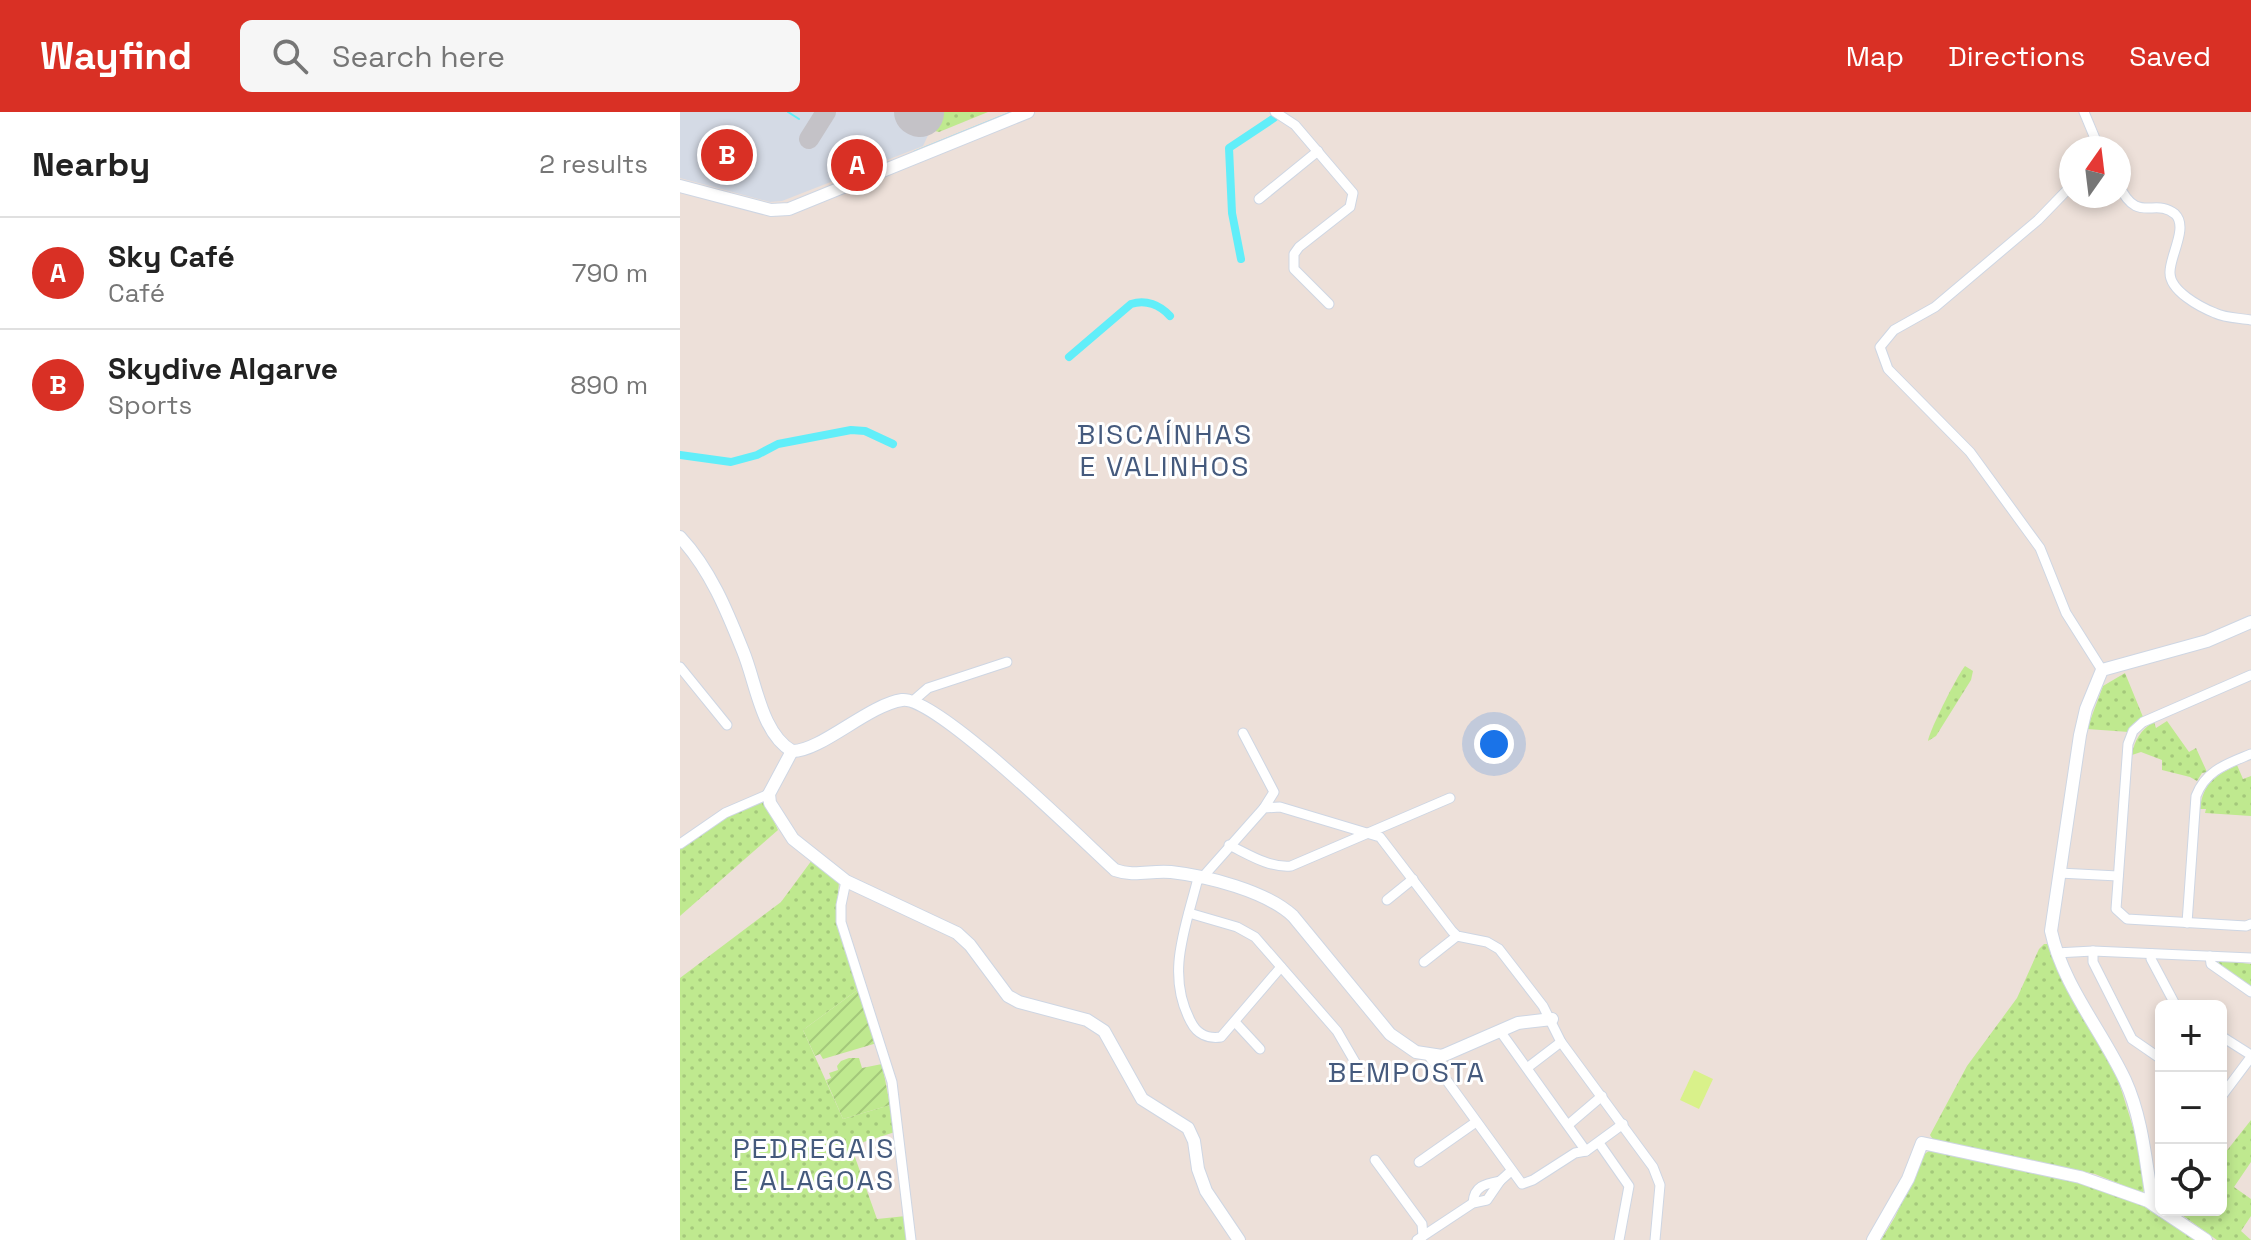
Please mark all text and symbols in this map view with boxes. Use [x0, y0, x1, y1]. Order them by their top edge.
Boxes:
search box [240, 20, 800, 92]
text: Wayfind [40, 32, 192, 80]
icon: search [268, 34, 312, 78]
text: Search here [332, 37, 505, 76]
text: Map [1846, 38, 1904, 74]
text: Directions [1948, 38, 2085, 74]
text: Saved [2129, 38, 2211, 74]
pin: B [701, 125, 753, 185]
pin: A [831, 135, 883, 195]
north arrow [2059, 136, 2131, 208]
text: Nearby [32, 143, 150, 186]
text: 2 results [539, 147, 648, 181]
text: Sky Café [108, 237, 235, 276]
text: A [50, 256, 66, 290]
text: 790 m [572, 256, 648, 290]
text: Café [108, 276, 165, 310]
text: Skydive Algarve [108, 349, 338, 388]
text: B [49, 368, 67, 402]
text: 890 m [570, 368, 648, 402]
text: Sports [108, 388, 192, 422]
district label: BISCAÍNHAS E VALINHOS [1077, 416, 1253, 484]
your location [1474, 724, 1514, 764]
map controls [2155, 1000, 2227, 1216]
button: + [2155, 1000, 2227, 1072]
district label: BEMPOSTA [1328, 1054, 1486, 1090]
button: − [2155, 1072, 2227, 1144]
district label: PEDREGAIS E ALAGOAS [733, 1130, 895, 1198]
button: locate [2155, 1144, 2227, 1216]

